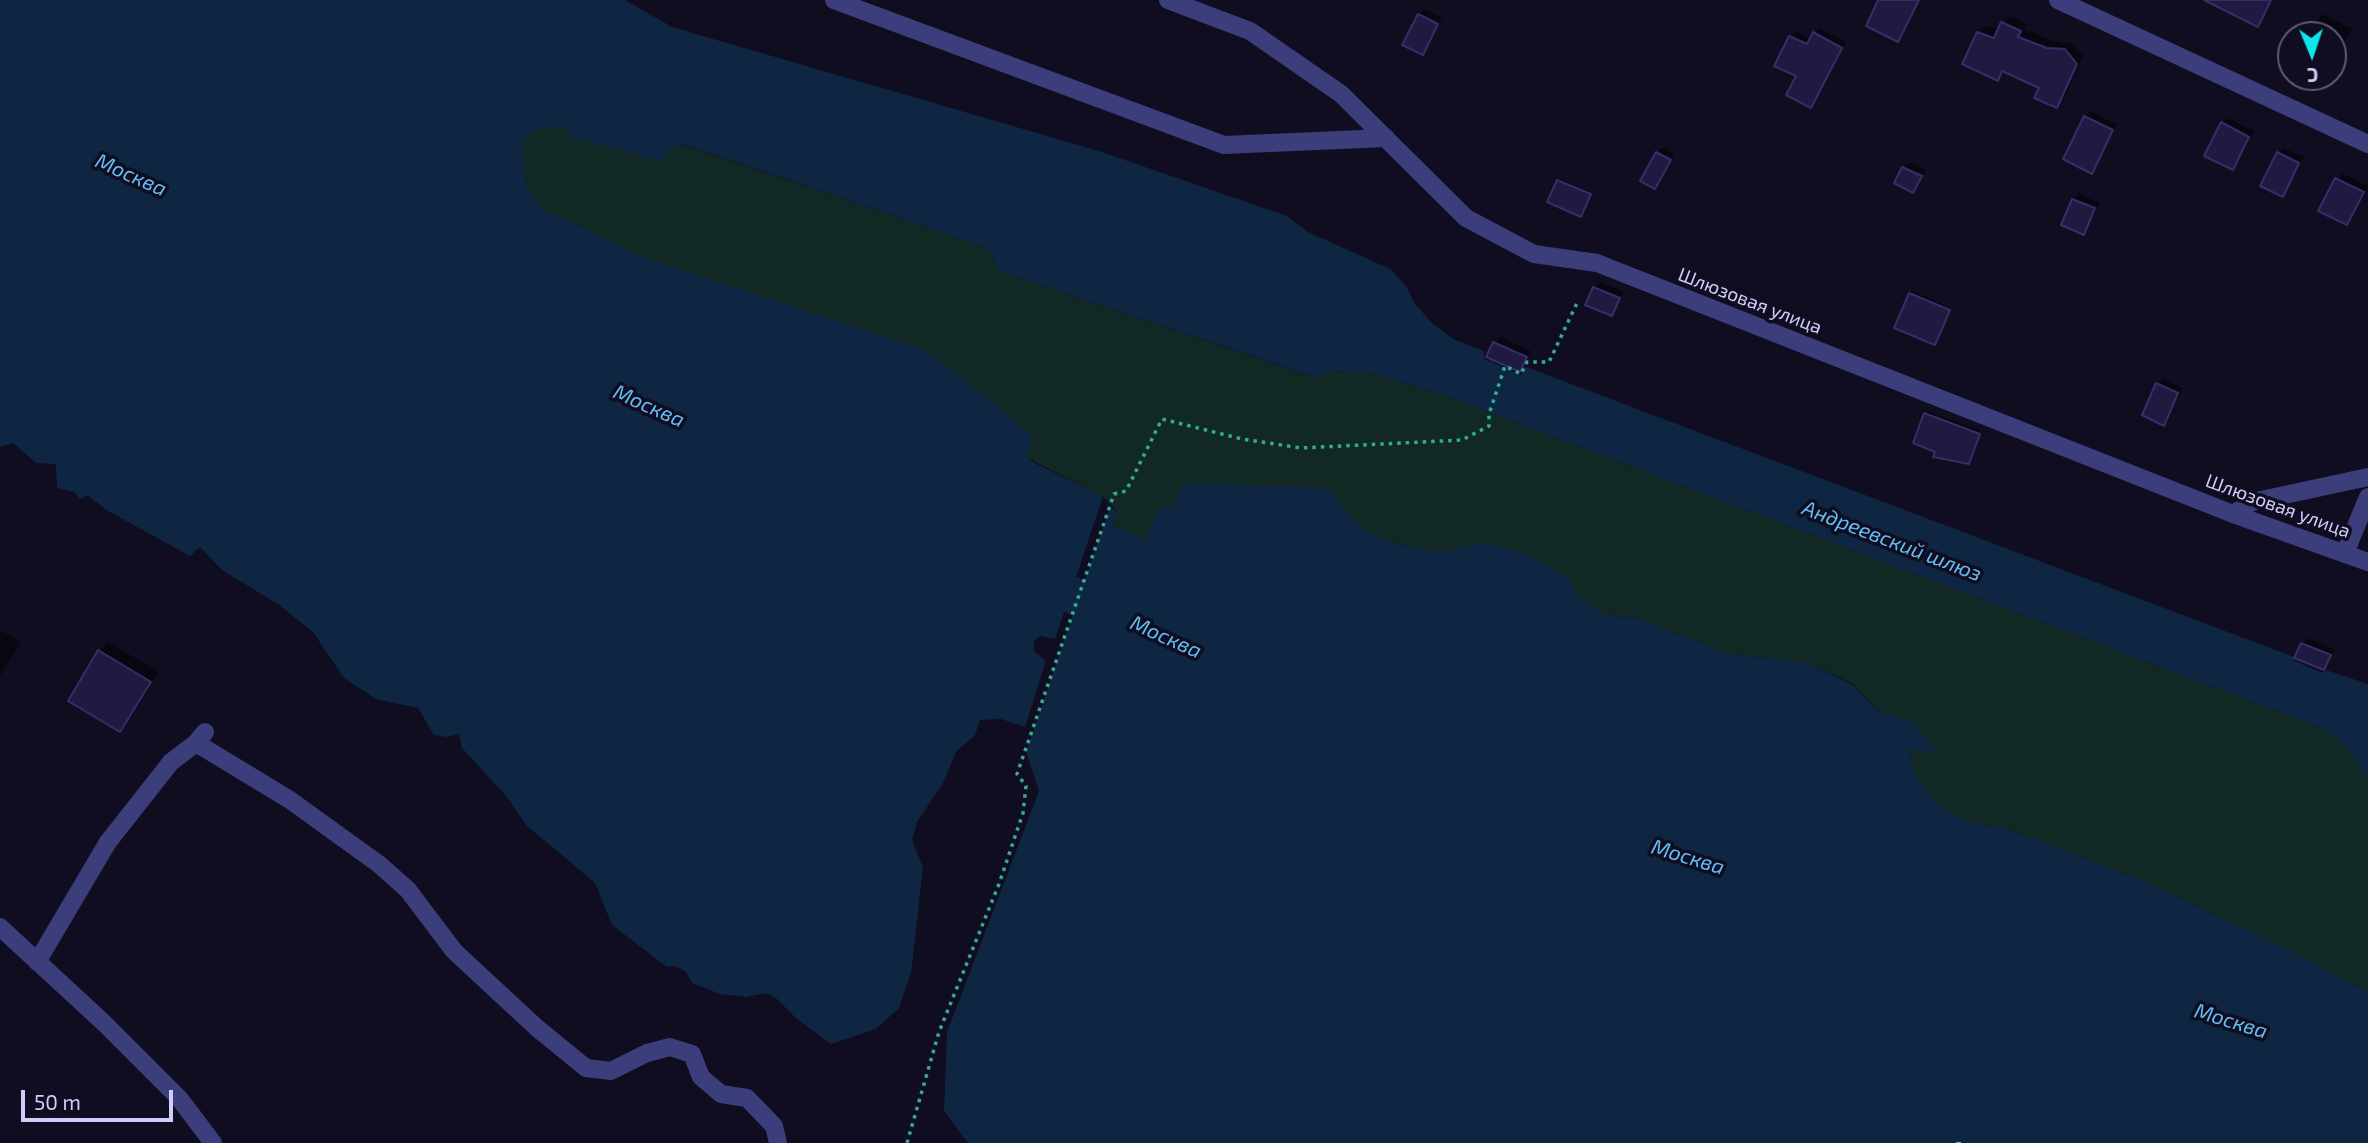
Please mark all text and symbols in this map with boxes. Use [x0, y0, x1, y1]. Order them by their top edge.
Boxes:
north arrow [2277, 21, 2347, 91]
text: С [2307, 64, 2319, 87]
water label: Москва [92, 148, 170, 202]
street label: Шлюзовая улица [1675, 263, 1825, 339]
water label: Москва [610, 379, 688, 433]
street label: Шлюзовая улица [2203, 469, 2353, 543]
water label: Андреевский шлюз [1799, 495, 1985, 587]
water label: Москва [1127, 610, 1205, 664]
water label: Москва [1648, 834, 1728, 880]
water label: Москва [2191, 998, 2271, 1044]
scale bar [24, 1076, 177, 1120]
text: 50 m [34, 1089, 81, 1114]

